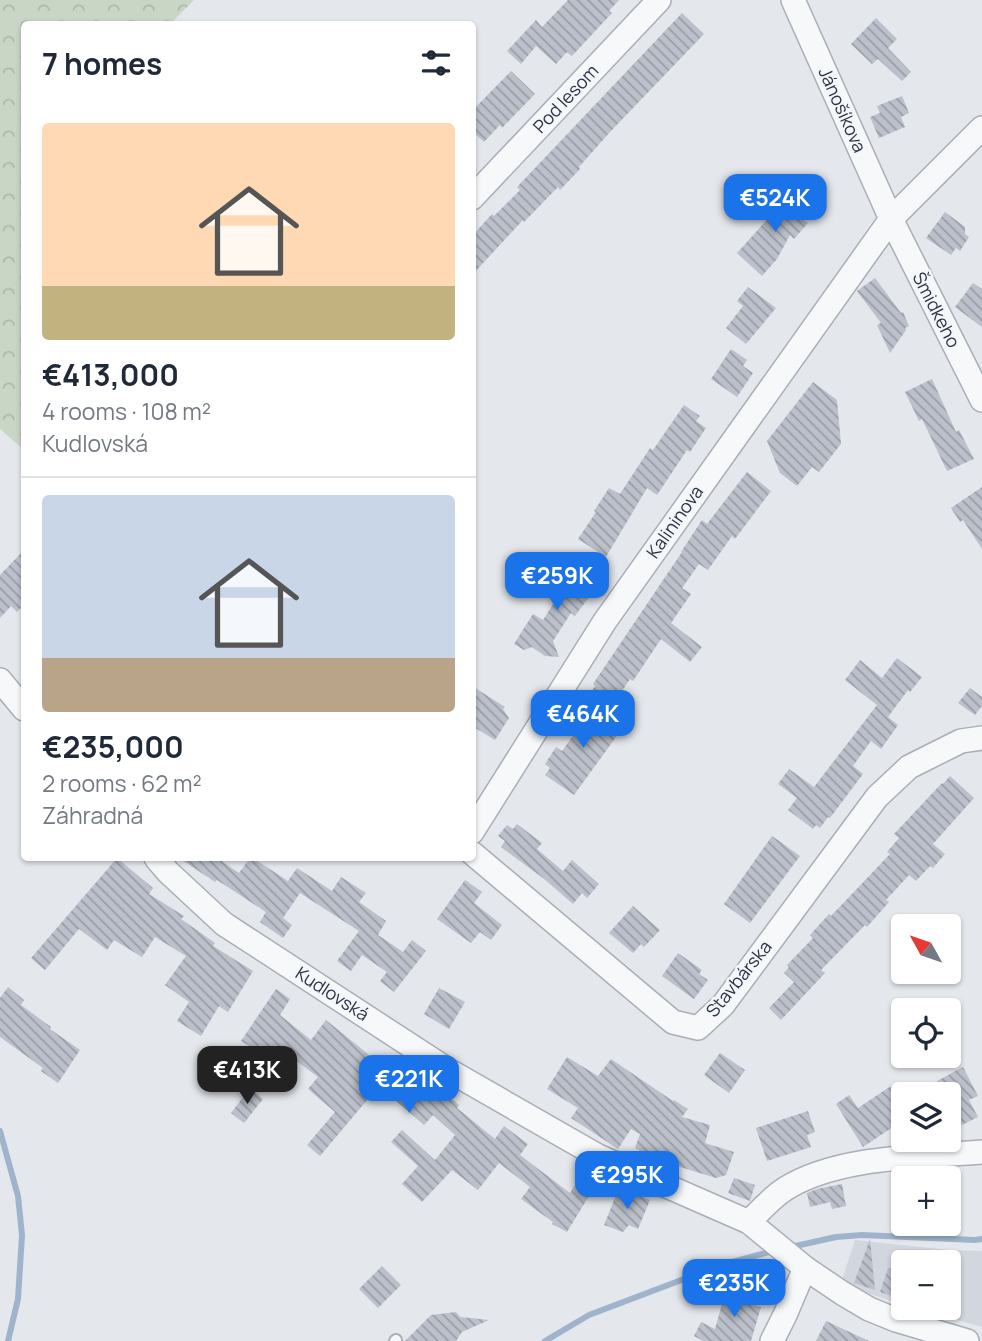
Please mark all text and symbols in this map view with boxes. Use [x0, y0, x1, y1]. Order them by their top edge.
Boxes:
text: 7 homes [42, 43, 162, 84]
icon: filters [417, 44, 455, 82]
street label: Pod lesom [527, 59, 603, 138]
street label: Jánošíkova [813, 63, 872, 156]
icon: home [186, 168, 312, 294]
pin: €524K [726, 174, 824, 234]
text: €524K [740, 181, 810, 213]
street label: Šmidkeho [908, 268, 966, 351]
text: €413,000 [42, 354, 179, 395]
text: 4 rooms · 108 m² [42, 395, 211, 427]
text: Kudlovská [42, 427, 148, 459]
street label: Kalininova [640, 480, 708, 563]
icon: home [186, 540, 312, 666]
pin: €259K [508, 552, 606, 612]
text: €259K [521, 559, 593, 591]
pin: €464K [534, 690, 632, 750]
text: €464K [547, 697, 619, 729]
text: €235,000 [42, 726, 184, 767]
text: 2 rooms · 62 m² [42, 767, 202, 799]
text: Záhradná [42, 799, 143, 831]
north arrow [891, 914, 961, 984]
map controls [891, 914, 961, 1320]
street label: Stavbárska [700, 935, 777, 1022]
street label: Kudlovská [291, 960, 374, 1026]
button: locate [891, 998, 961, 1068]
pin: €413K [198, 1046, 296, 1106]
text: €413K [213, 1053, 281, 1085]
pin: €221K [360, 1056, 458, 1115]
text: €221K [375, 1062, 443, 1094]
button: layers [891, 1082, 961, 1152]
pin: €295K [578, 1152, 676, 1211]
text: €295K [591, 1158, 663, 1190]
button: + [891, 1166, 961, 1236]
button: − [891, 1250, 961, 1320]
pin: €235K [685, 1260, 783, 1319]
text: €235K [698, 1266, 770, 1298]

